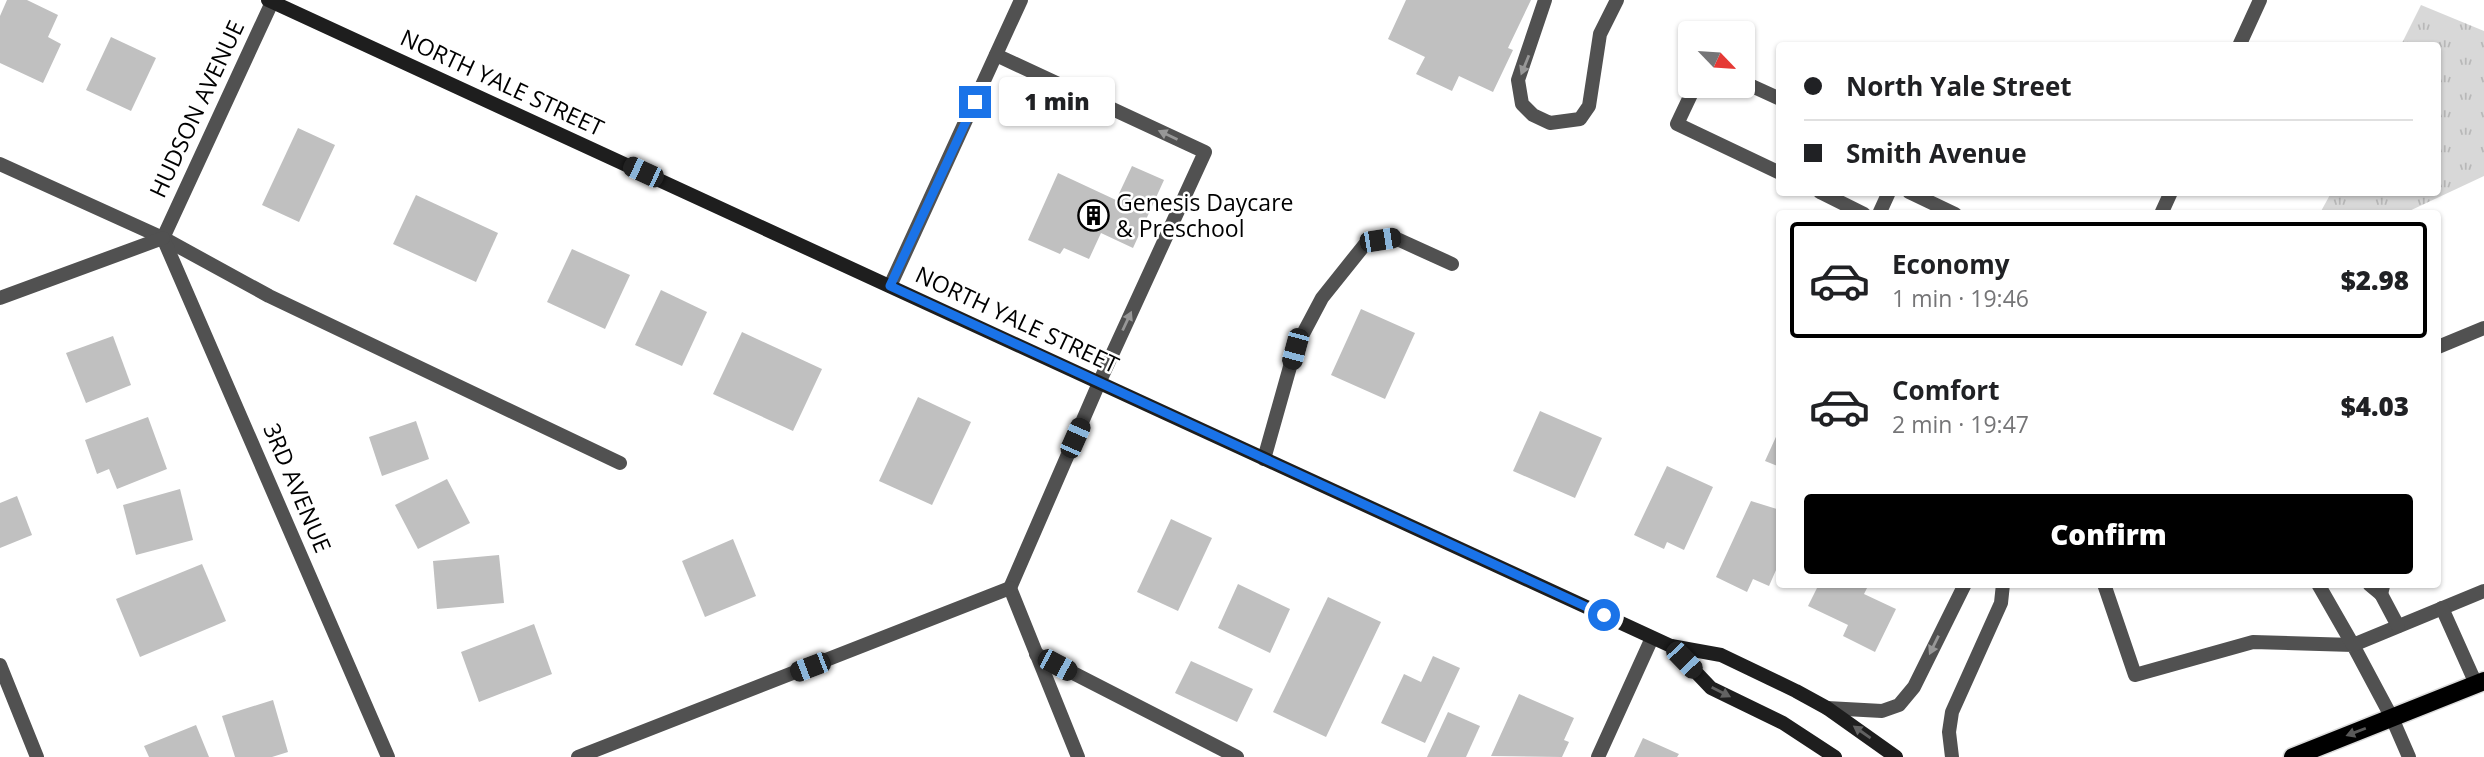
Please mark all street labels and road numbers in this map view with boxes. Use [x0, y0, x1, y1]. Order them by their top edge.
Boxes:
street label: HUDSON AVENUE [141, 15, 251, 202]
street label: NORTH YALE STREET [396, 21, 610, 143]
street label: NORTH YALE STREET [911, 258, 1125, 380]
street label: 3RD AVENUE [256, 418, 340, 557]

